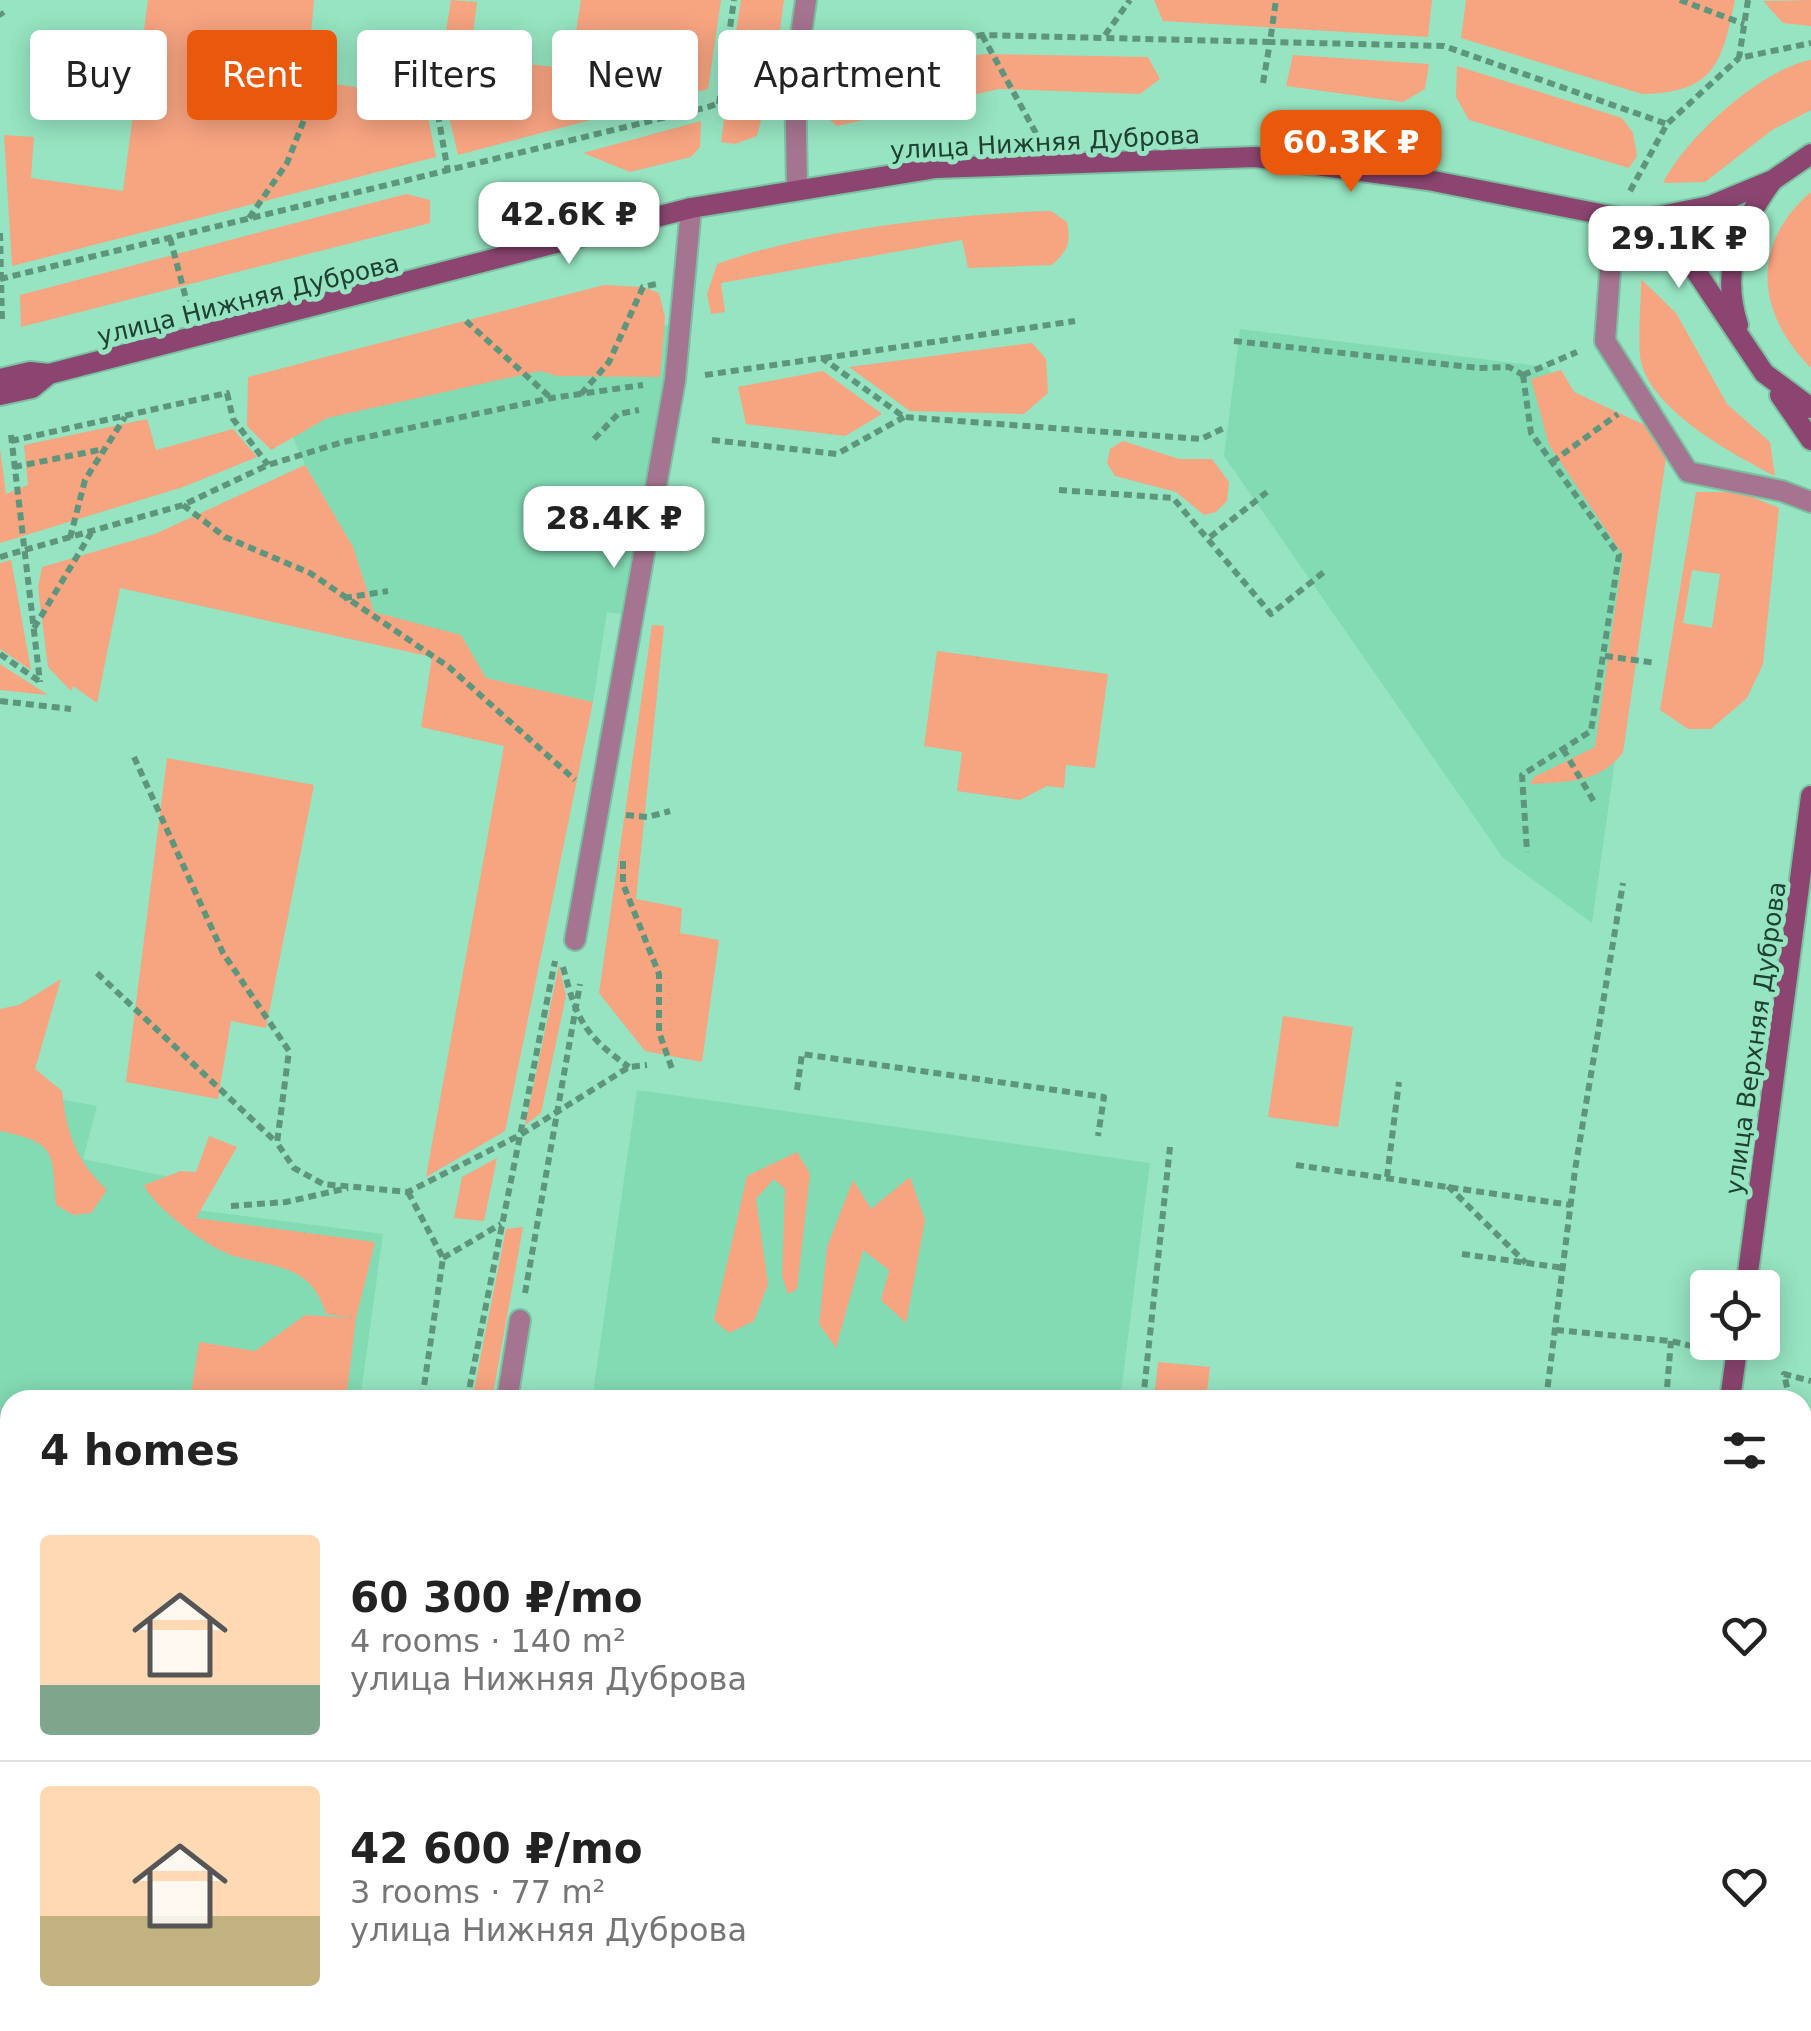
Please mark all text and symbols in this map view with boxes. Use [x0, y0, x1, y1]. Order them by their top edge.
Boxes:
chip: Buy [30, 30, 167, 120]
chip: Rent [187, 30, 337, 120]
chip: Filters [357, 30, 532, 120]
chip: New [552, 30, 698, 120]
chip: Apartment [718, 30, 976, 120]
pin: 60.3K ₽ [1259, 110, 1443, 195]
street label: улица Нижняя Дуброва [889, 120, 1201, 165]
text: 60.3K ₽ [1282, 123, 1420, 161]
pin: 42.6K ₽ [477, 182, 661, 267]
text: 42.6K ₽ [500, 195, 638, 233]
pin: 29.1K ₽ [1587, 206, 1771, 291]
text: 29.1K ₽ [1610, 219, 1748, 257]
street label: улица Нижняя Дуброва [94, 248, 402, 351]
pin: 28.4K ₽ [522, 486, 706, 571]
text: 28.4K ₽ [545, 499, 683, 537]
street label: улица Верхняя Дуброва [1719, 880, 1792, 1196]
map controls [1690, 1270, 1780, 1360]
button: locate [1690, 1270, 1780, 1360]
icon: filters [1717, 1423, 1772, 1478]
text: 4 homes [40, 1426, 240, 1475]
text: 60 300 ₽/mo [350, 1573, 643, 1622]
icon: home [120, 1575, 240, 1695]
icon: heart [1717, 1608, 1772, 1663]
text: 4 rooms · 140 m² [350, 1622, 626, 1660]
text: улица Нижняя Дуброва [350, 1660, 747, 1698]
text: 42 600 ₽/mo [350, 1824, 643, 1873]
icon: home [120, 1826, 240, 1946]
icon: heart [1717, 1859, 1772, 1914]
text: 3 rooms · 77 m² [350, 1873, 605, 1911]
text: улица Нижняя Дуброва [350, 1911, 747, 1949]

